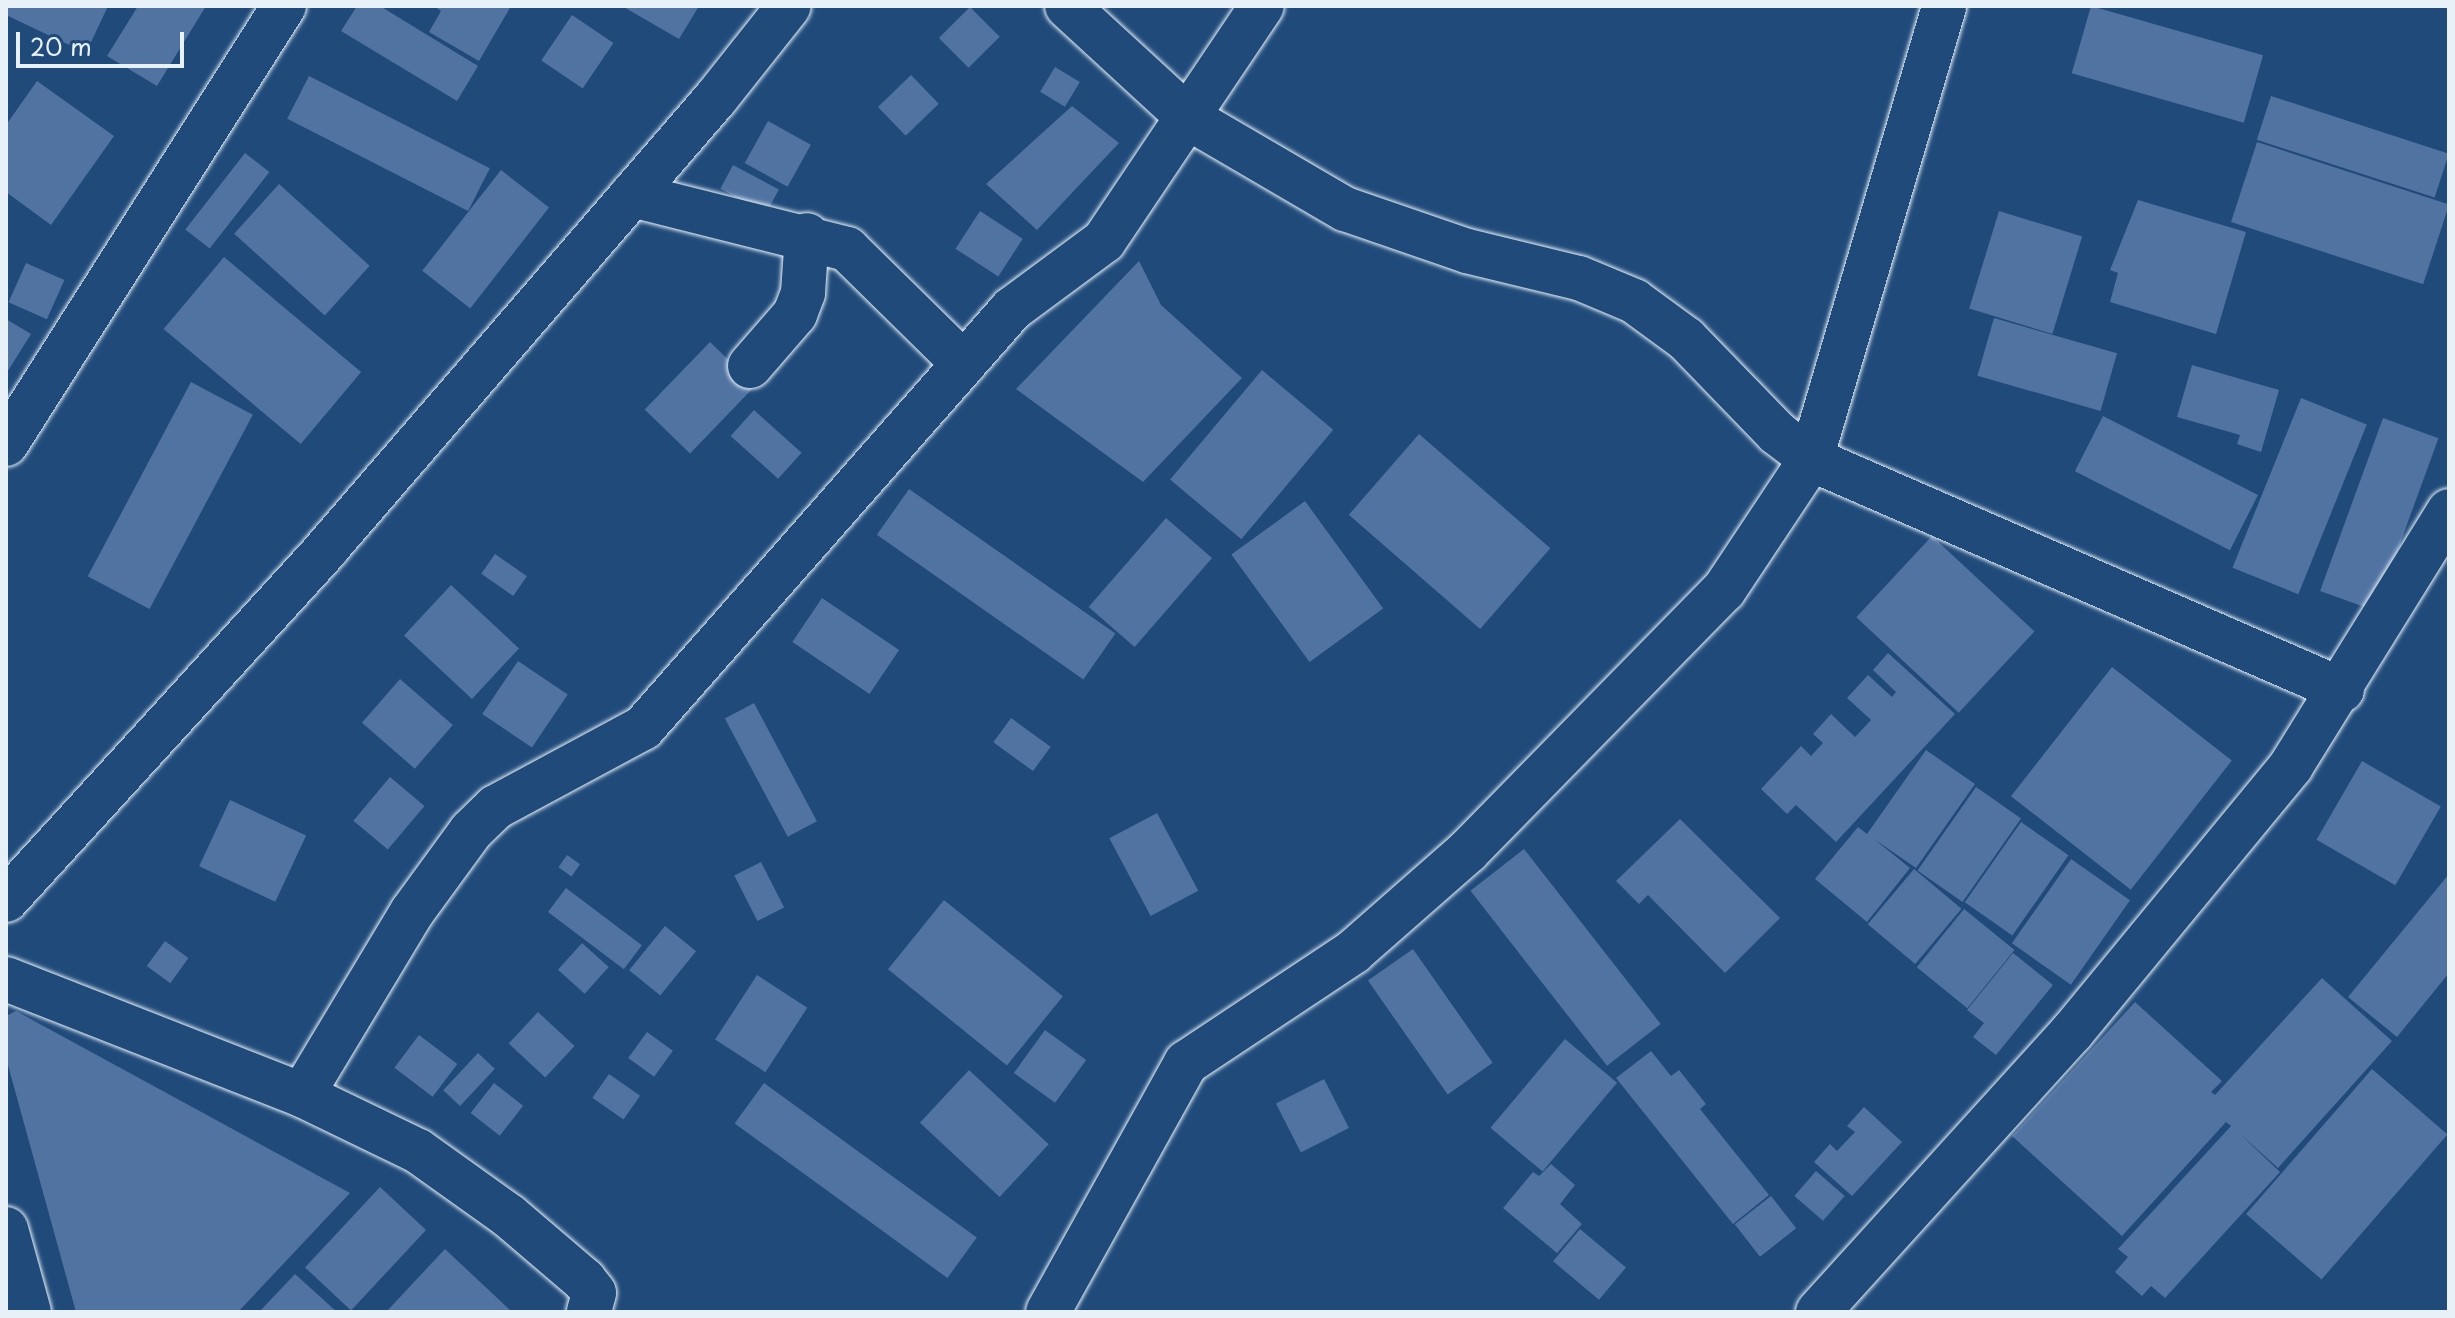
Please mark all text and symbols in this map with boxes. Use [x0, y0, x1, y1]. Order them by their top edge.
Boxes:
scale bar [20, 16, 188, 66]
text: 20 m [30, 28, 92, 64]

